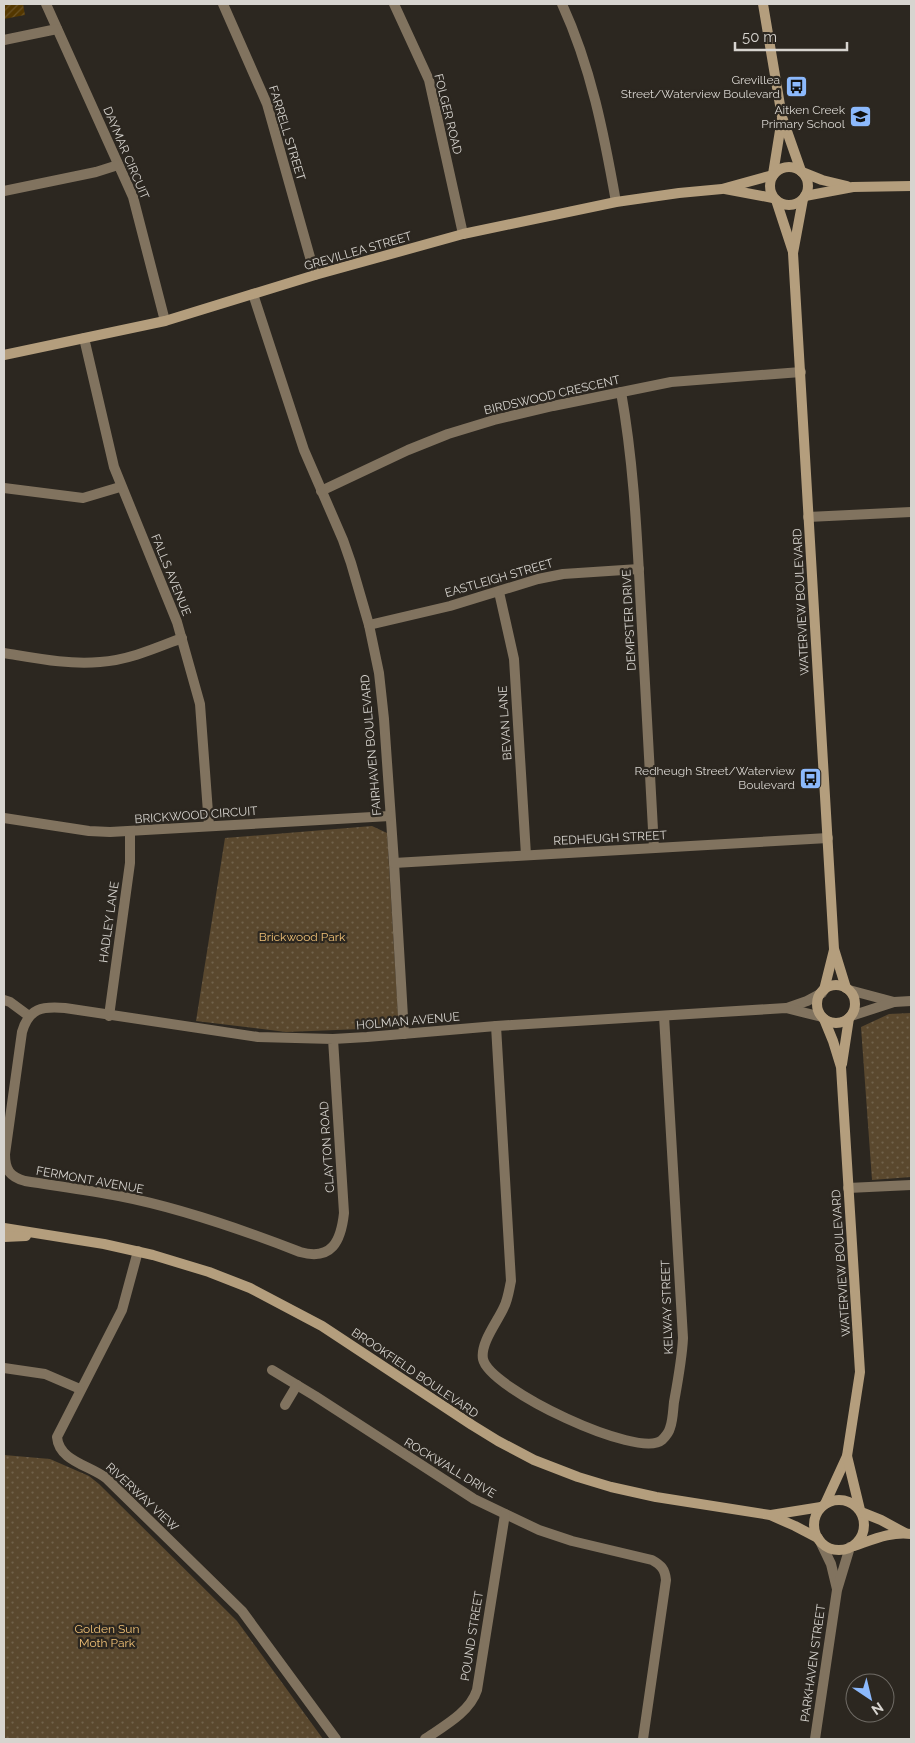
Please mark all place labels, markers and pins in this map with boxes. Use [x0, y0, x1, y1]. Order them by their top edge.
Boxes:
place label: Grevillea Street/Waterview Boulevard [621, 73, 780, 101]
bus stop icon: Grevillea Street/Waterview Boulevard [784, 75, 808, 99]
place label: Aitken Creek Primary School [761, 103, 846, 131]
school or university icon: Aitken Creek Primary School [849, 105, 873, 129]
place label: Redheugh Street/Waterview Boulevard [634, 764, 795, 792]
bus stop icon: Redheugh Street/Waterview Boulevard [799, 766, 823, 790]

